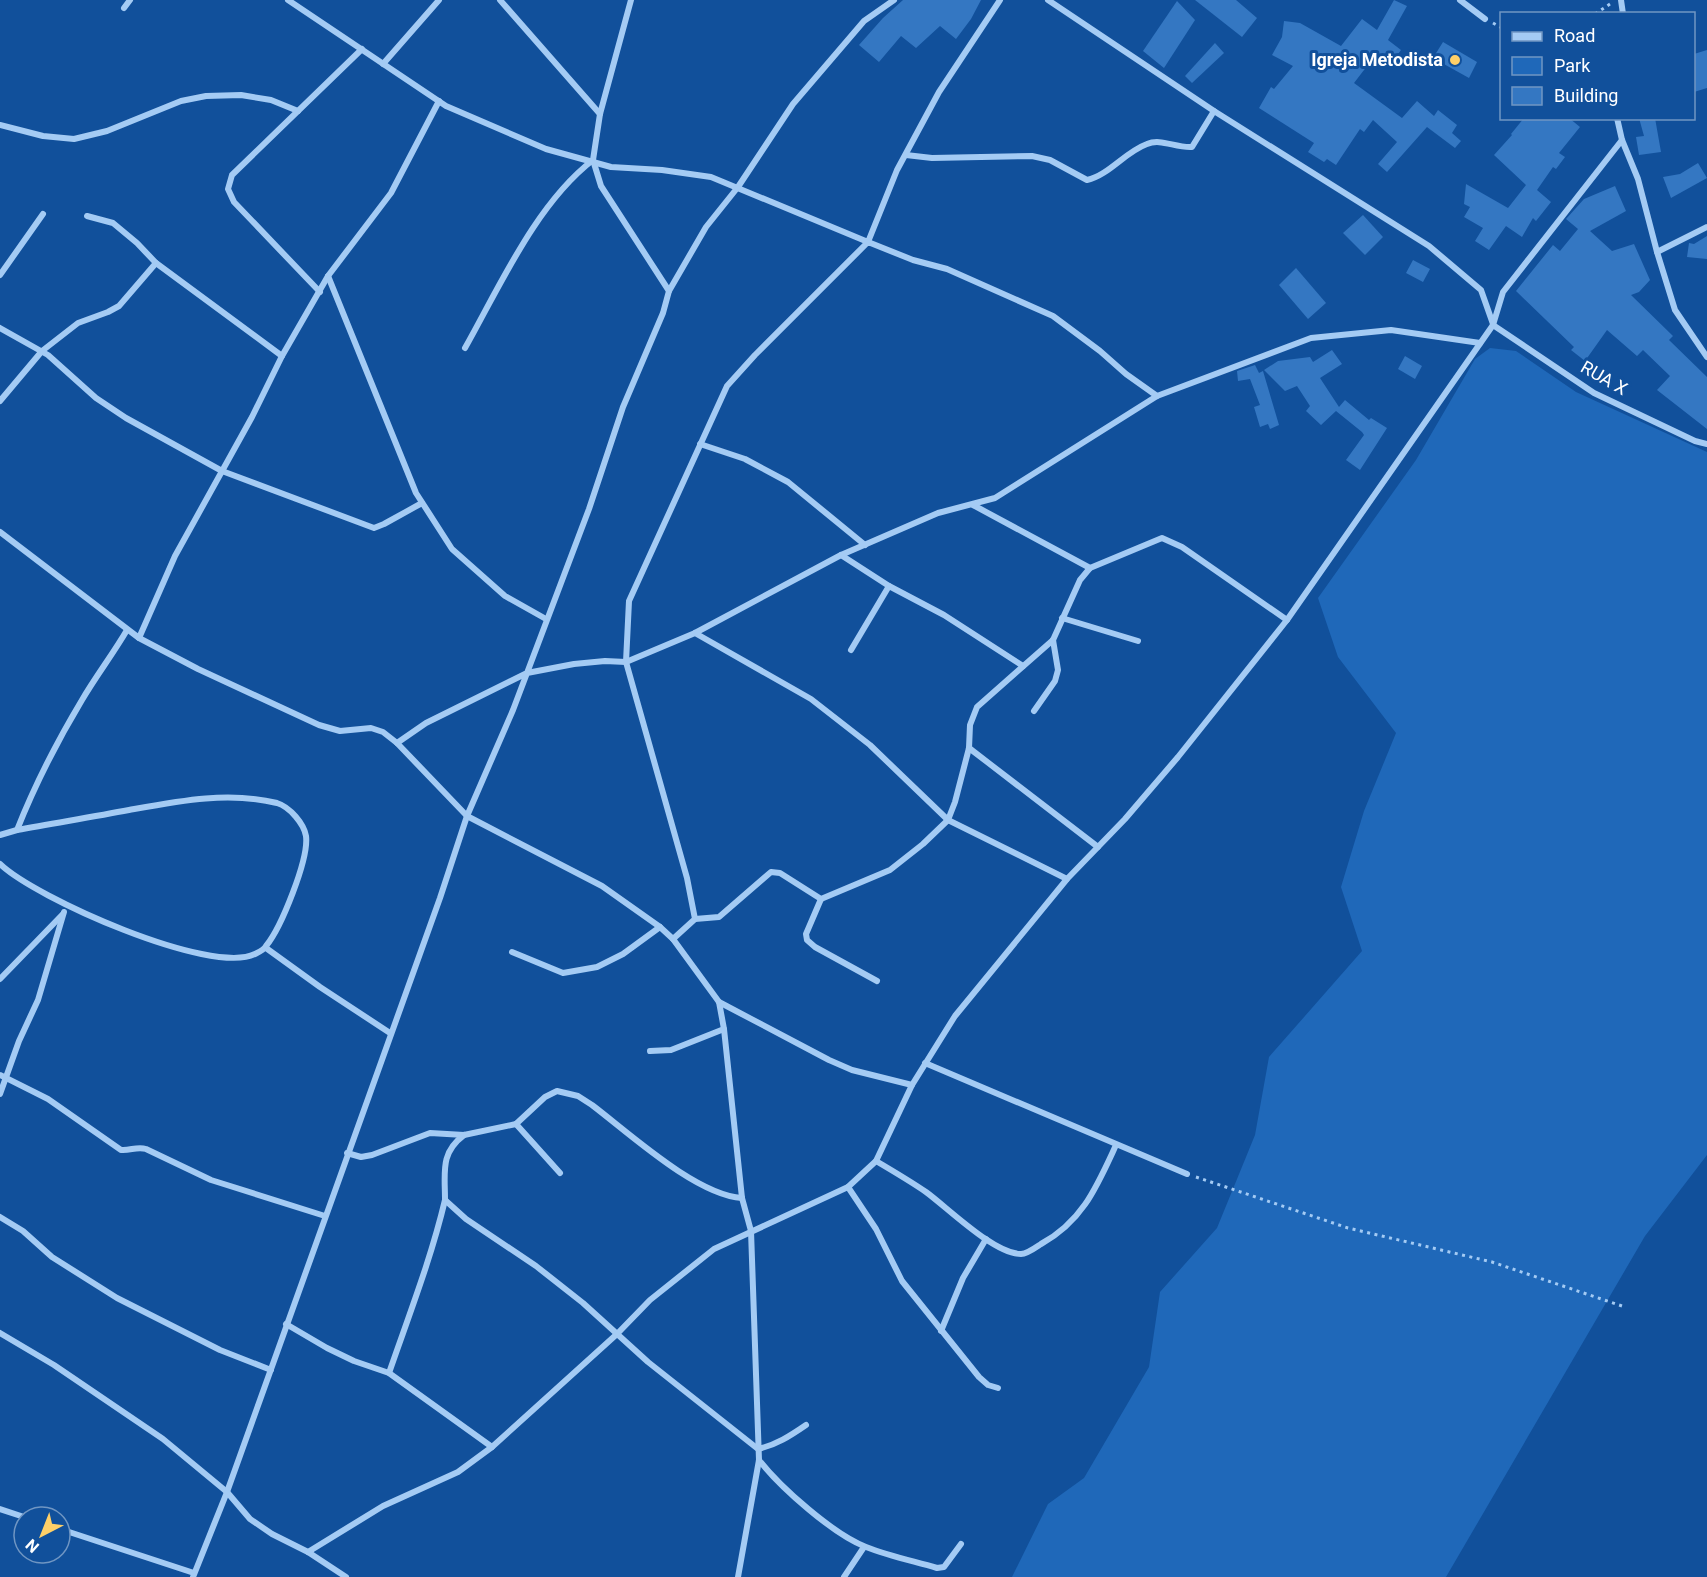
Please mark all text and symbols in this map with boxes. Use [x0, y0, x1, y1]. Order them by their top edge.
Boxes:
legend [1500, 12, 1695, 120]
text: Road [1554, 25, 1595, 46]
place label: Igreja Metodista [1311, 49, 1443, 70]
marker: Igreja Metodista [1448, 53, 1462, 67]
text: Park [1554, 55, 1591, 76]
text: Building [1554, 85, 1618, 106]
street label: RUA X [1577, 356, 1631, 399]
north arrow [12, 1505, 72, 1565]
text: N [22, 1535, 43, 1557]

